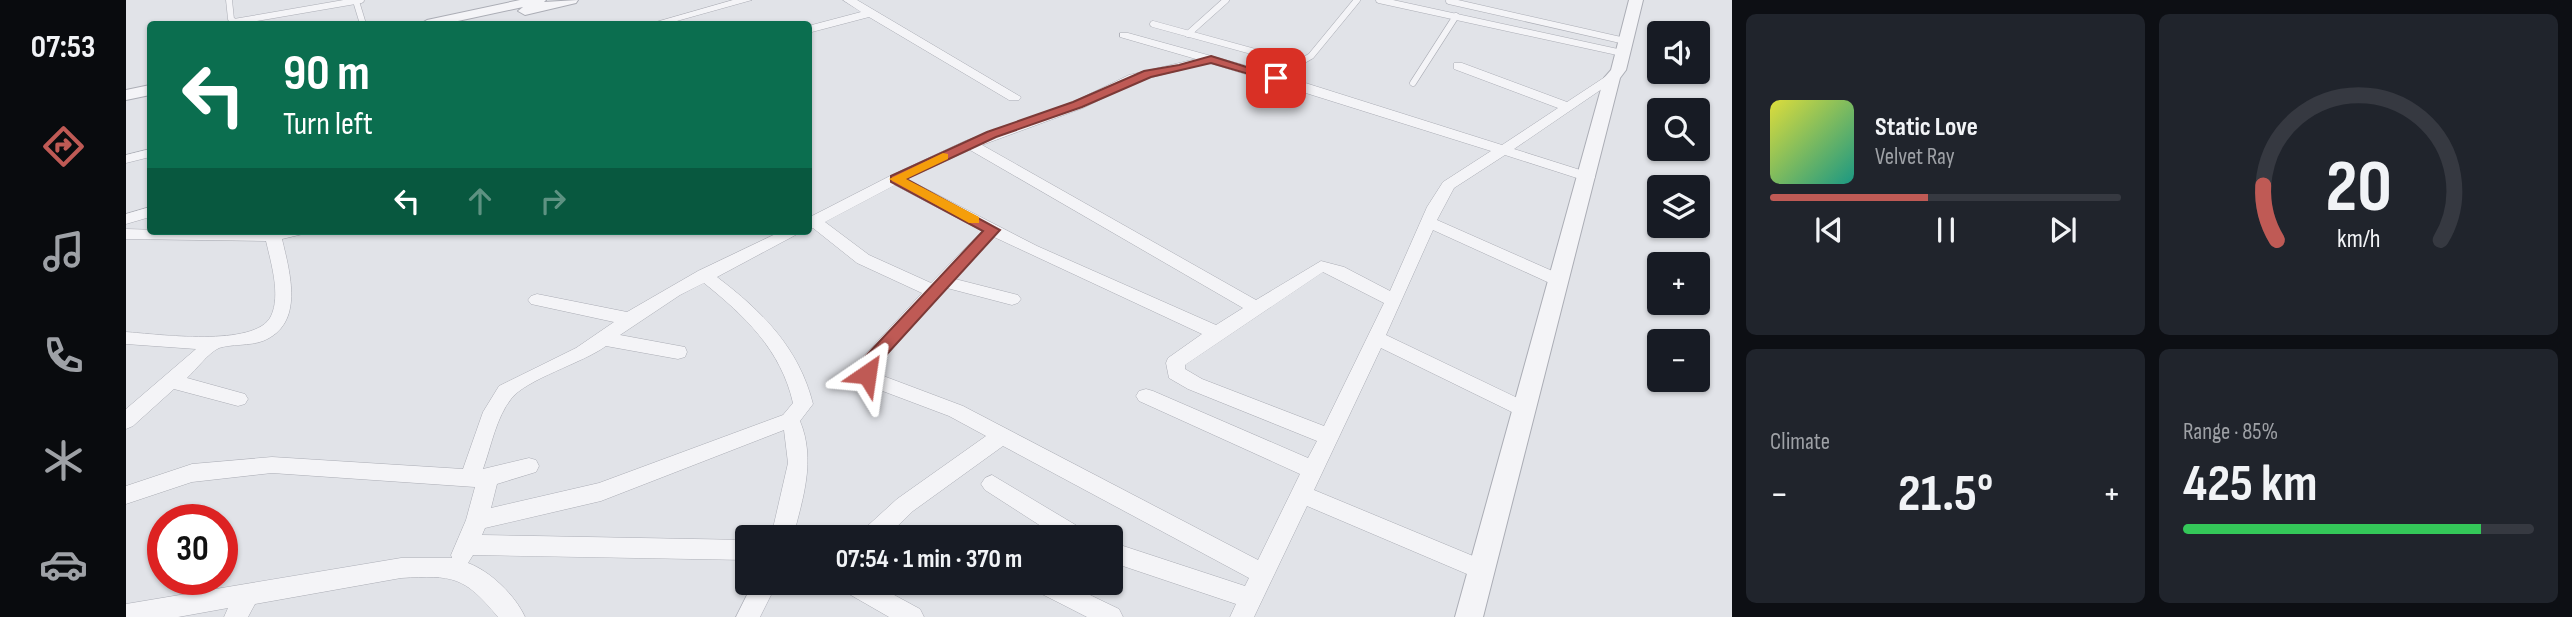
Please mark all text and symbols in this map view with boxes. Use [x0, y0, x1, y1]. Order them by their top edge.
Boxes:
map controls [1647, 21, 1710, 392]
button: sound [1647, 21, 1710, 84]
text: 07:53 [31, 28, 95, 67]
text: 90 m [283, 45, 370, 104]
pin [1246, 48, 1306, 108]
icon: left [168, 49, 259, 140]
icon: arrive [1257, 59, 1295, 97]
button: search [1647, 98, 1710, 161]
text: Turn left [283, 105, 373, 144]
text: Static Love [1875, 112, 1978, 143]
icon: directions [39, 122, 88, 171]
text: Velvet Ray [1875, 143, 1955, 171]
text: 20 [2325, 145, 2392, 233]
button: layers [1647, 175, 1710, 238]
icon: left [388, 182, 426, 220]
icon: ahead [461, 182, 499, 220]
icon: right [534, 182, 572, 220]
icon: previous [1810, 211, 1848, 249]
icon: pause [1927, 211, 1965, 249]
icon: next [2044, 211, 2082, 249]
text: km/h [2337, 224, 2380, 255]
icon: music [39, 227, 88, 276]
button: + [1647, 252, 1710, 315]
button: − [1647, 329, 1710, 392]
icon: phone [39, 331, 88, 380]
position arrow [830, 337, 904, 411]
text: Range · 85% [2183, 418, 2278, 446]
text: Climate [1770, 428, 1830, 456]
icon: climate [39, 436, 88, 485]
text: 425 km [2183, 453, 2317, 516]
text: 21.5° [1898, 463, 1993, 526]
text: − [1770, 472, 1789, 517]
text: + [2102, 472, 2121, 517]
speed limit sign: 30 [147, 504, 238, 595]
icon: car [39, 540, 88, 589]
text: 07:54 · 1 min · 370 m [836, 544, 1022, 575]

